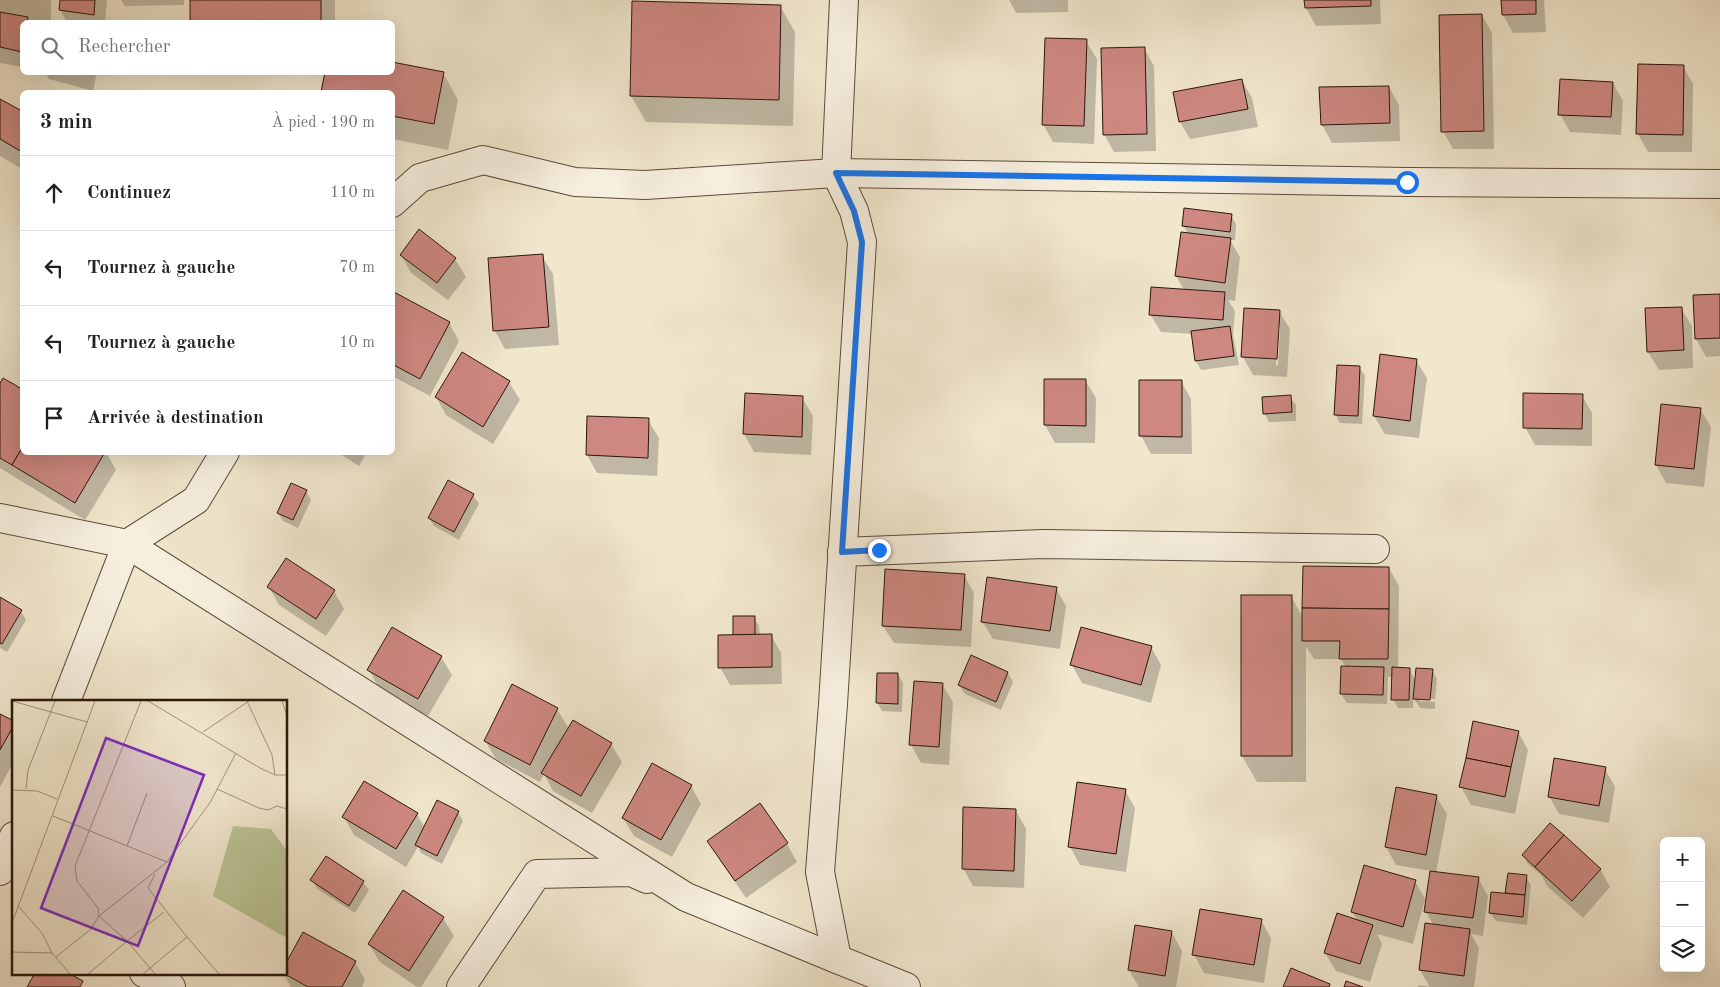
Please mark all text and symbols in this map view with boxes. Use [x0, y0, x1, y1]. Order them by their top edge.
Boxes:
search box [20, 20, 395, 75]
icon: search [38, 34, 66, 62]
text: Rechercher [78, 38, 171, 57]
text: 3 min [40, 112, 93, 133]
text: À pied · 190 m [272, 115, 375, 131]
route start [1396, 171, 1419, 194]
icon: ahead [40, 179, 68, 207]
text: Continuez [87, 184, 171, 203]
text: 110 m [330, 185, 375, 201]
icon: left [40, 254, 68, 282]
text: Tournez à gauche [87, 259, 235, 278]
text: 70 m [339, 260, 375, 276]
icon: left [40, 329, 68, 357]
text: Tournez à gauche [87, 334, 235, 353]
text: 10 m [339, 335, 375, 351]
icon: arrive [40, 404, 68, 432]
text: Arrivée à destination [87, 409, 263, 428]
route end [868, 539, 891, 562]
inset map [12, 700, 288, 974]
map controls [1660, 837, 1705, 972]
button: + [1660, 837, 1705, 882]
button: − [1660, 882, 1705, 927]
button: layers [1660, 927, 1705, 972]

